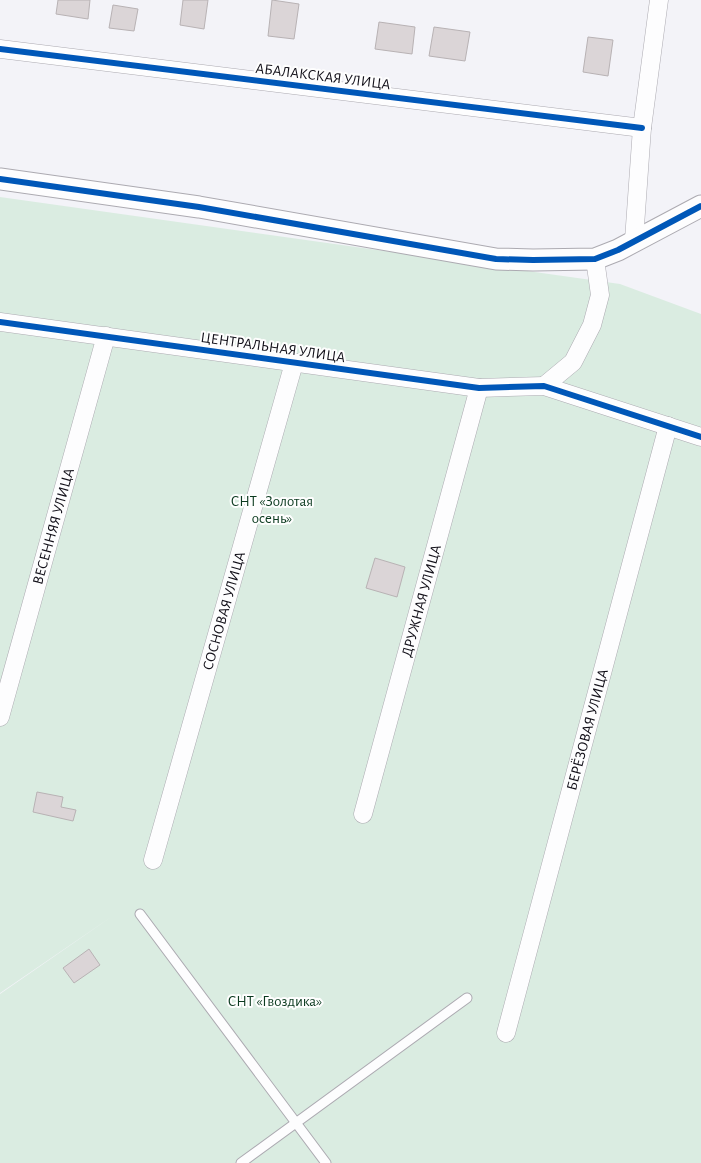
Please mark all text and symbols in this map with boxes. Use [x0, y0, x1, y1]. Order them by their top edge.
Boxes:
street label: АБАЛАКСКАЯ УЛИЦА [255, 61, 391, 92]
street label: ЦЕНТРАЛЬНАЯ УЛИЦА [200, 330, 346, 365]
street label: ВЕСЕННЯЯ УЛИЦА [30, 466, 77, 586]
park label: СНТ «Золотая осень» [231, 494, 313, 526]
street label: ДРУЖНАЯ УЛИЦА [399, 543, 444, 659]
street label: СОСНОВАЯ УЛИЦА [200, 550, 248, 672]
street label: БЕРЁЗОВАЯ УЛИЦА [564, 667, 611, 792]
park label: СНТ «Гвоздика» [228, 994, 322, 1009]

